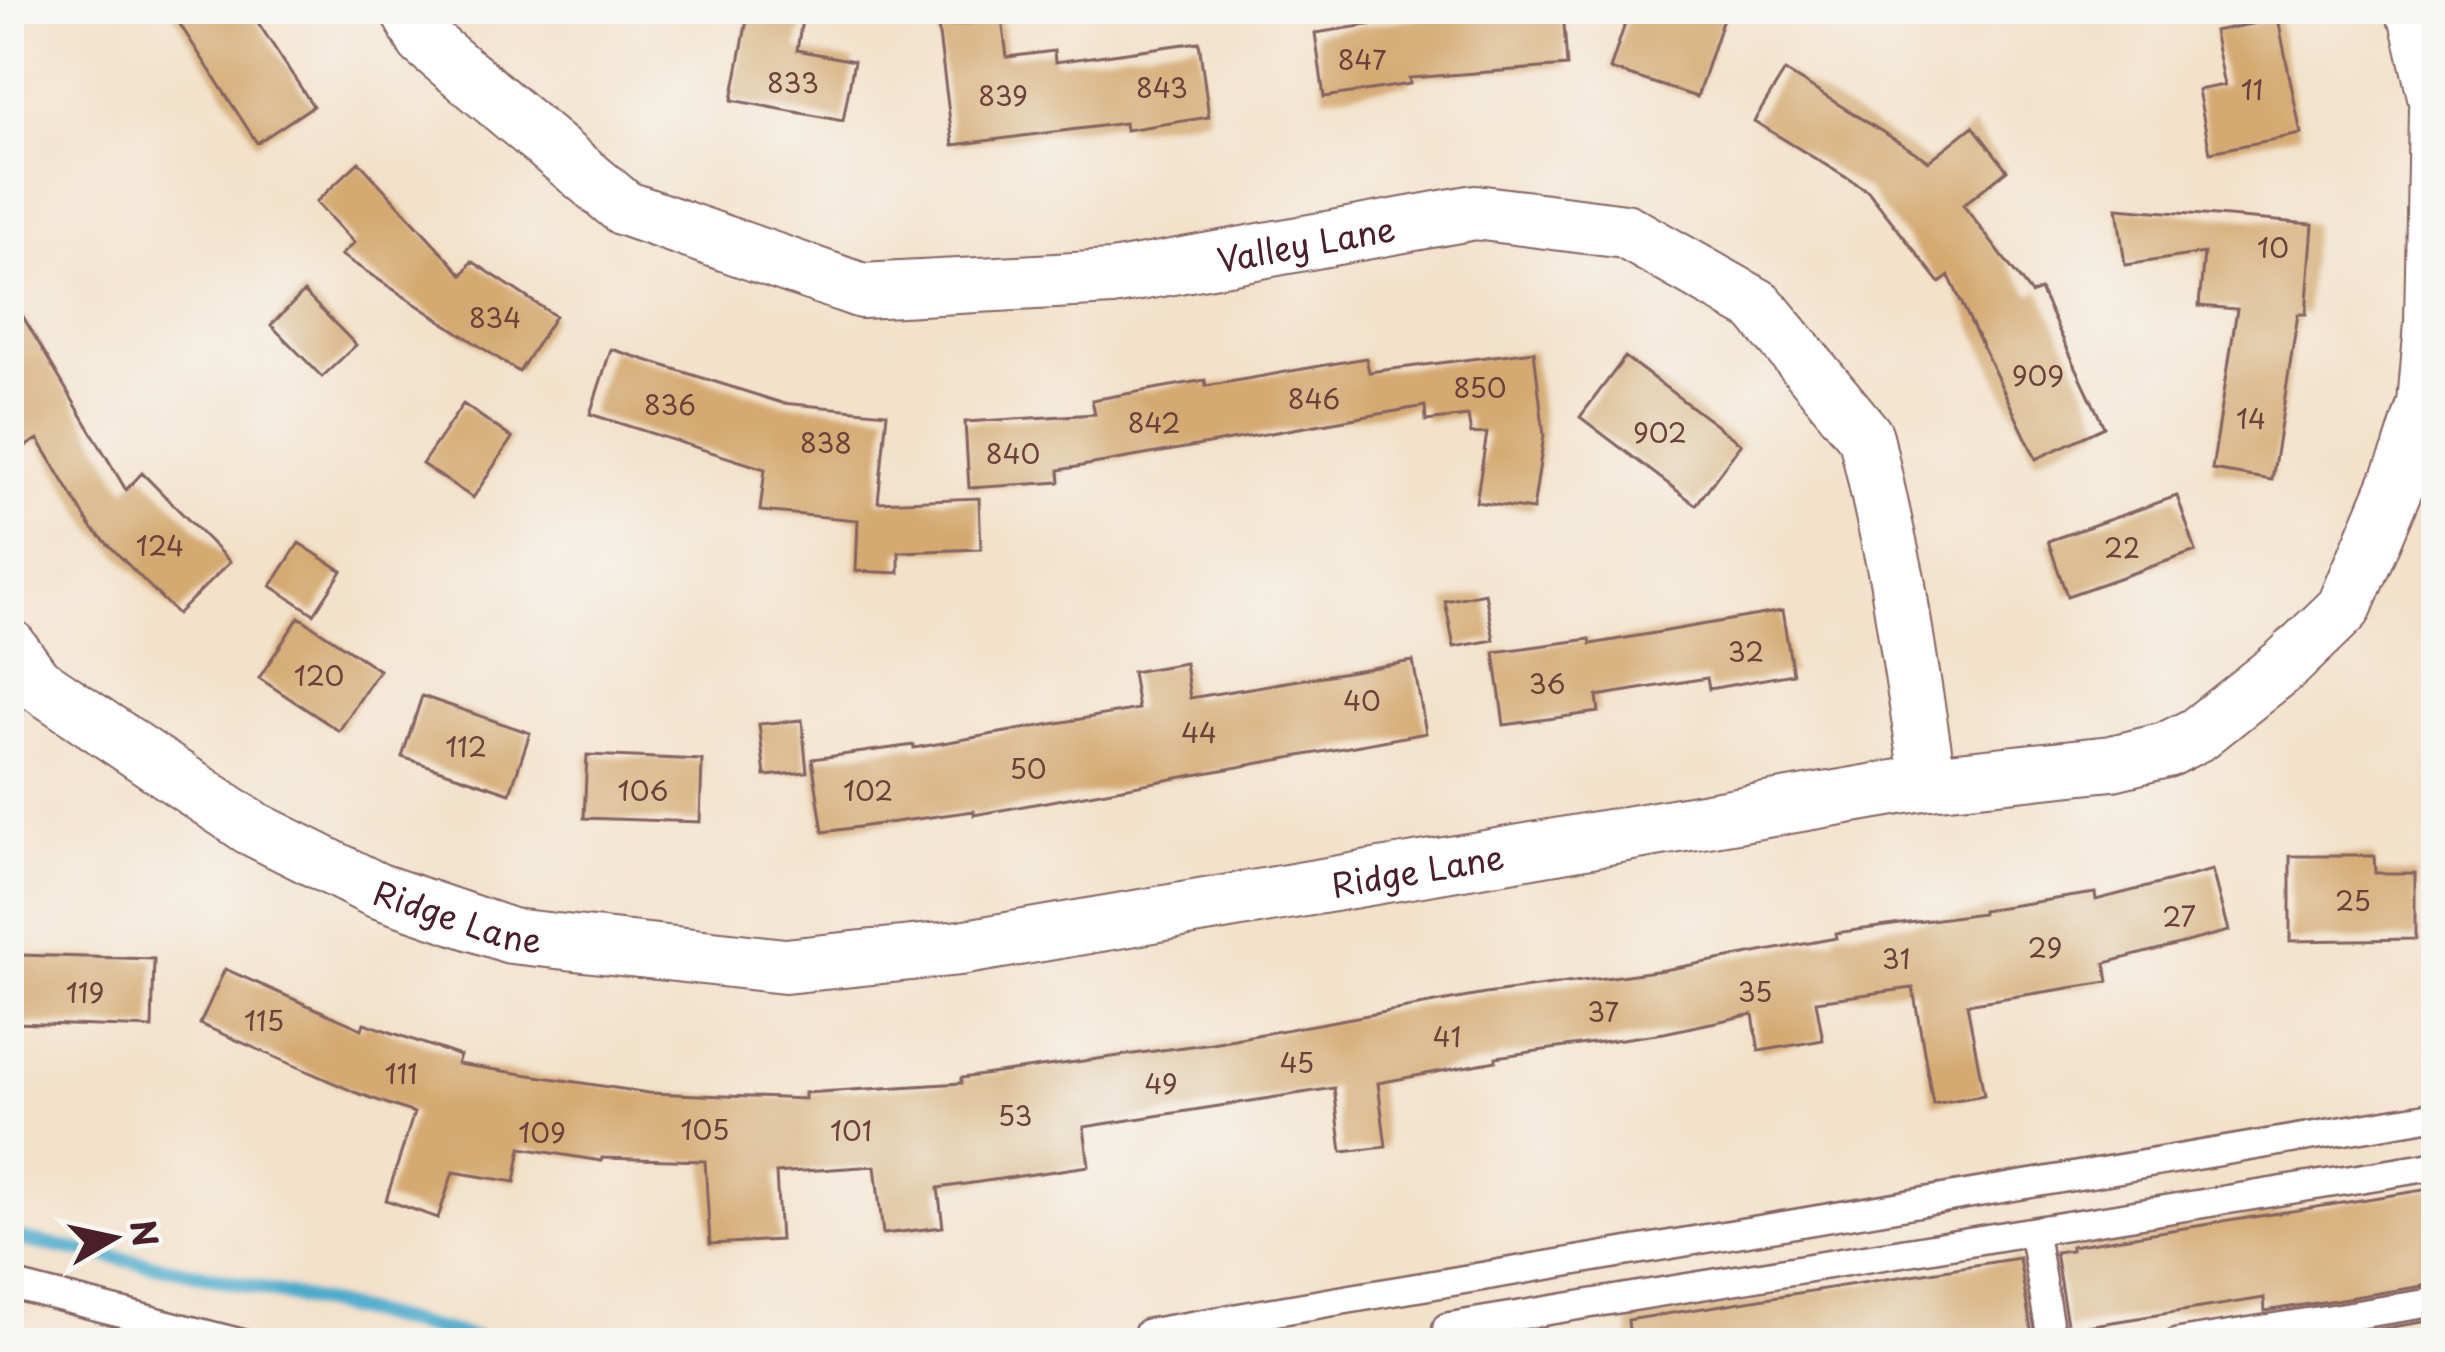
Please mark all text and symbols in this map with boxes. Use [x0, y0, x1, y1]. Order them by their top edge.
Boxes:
house number: 847 [1338, 38, 1386, 79]
house number: 833 [767, 61, 819, 102]
house number: 843 [1136, 66, 1188, 107]
house number: 11 [2241, 68, 2263, 109]
house number: 839 [978, 74, 1028, 115]
street label: Valley Lane [1213, 202, 1399, 283]
house number: 10 [2257, 226, 2289, 267]
house number: 834 [469, 296, 521, 337]
house number: 909 [2012, 354, 2064, 395]
house number: 850 [1454, 366, 1506, 407]
house number: 846 [1288, 377, 1340, 418]
house number: 836 [644, 383, 696, 424]
house number: 14 [2236, 397, 2266, 438]
house number: 842 [1128, 401, 1180, 442]
house number: 902 [1633, 411, 1687, 452]
house number: 838 [800, 421, 852, 462]
house number: 840 [986, 432, 1040, 473]
house number: 124 [136, 524, 184, 565]
house number: 22 [2104, 526, 2140, 567]
house number: 32 [1728, 630, 1764, 671]
house number: 120 [294, 654, 344, 695]
house number: 36 [1529, 662, 1565, 703]
house number: 40 [1343, 679, 1381, 720]
house number: 44 [1181, 711, 1217, 752]
house number: 112 [445, 725, 487, 766]
house number: 50 [1010, 747, 1046, 788]
house number: 106 [618, 769, 668, 810]
house number: 102 [843, 769, 893, 810]
street label: Ridge Lane [1327, 830, 1508, 909]
street label: Ridge Lane [367, 866, 544, 964]
house number: 25 [2335, 879, 2371, 920]
house number: 27 [2162, 895, 2196, 936]
house number: 29 [2028, 926, 2062, 967]
house number: 31 [1882, 937, 1910, 978]
house number: 35 [1738, 970, 1772, 1011]
house number: 119 [66, 971, 104, 1012]
house number: 37 [1587, 990, 1619, 1031]
house number: 115 [244, 999, 284, 1040]
house number: 41 [1433, 1015, 1461, 1056]
house number: 45 [1280, 1041, 1314, 1082]
house number: 111 [385, 1052, 417, 1093]
house number: 49 [1144, 1062, 1178, 1103]
house number: 53 [998, 1094, 1032, 1135]
house number: 105 [681, 1108, 729, 1149]
house number: 101 [830, 1109, 872, 1150]
house number: 109 [518, 1111, 566, 1152]
north arrow [54, 1178, 174, 1298]
text: N [119, 1216, 172, 1250]

